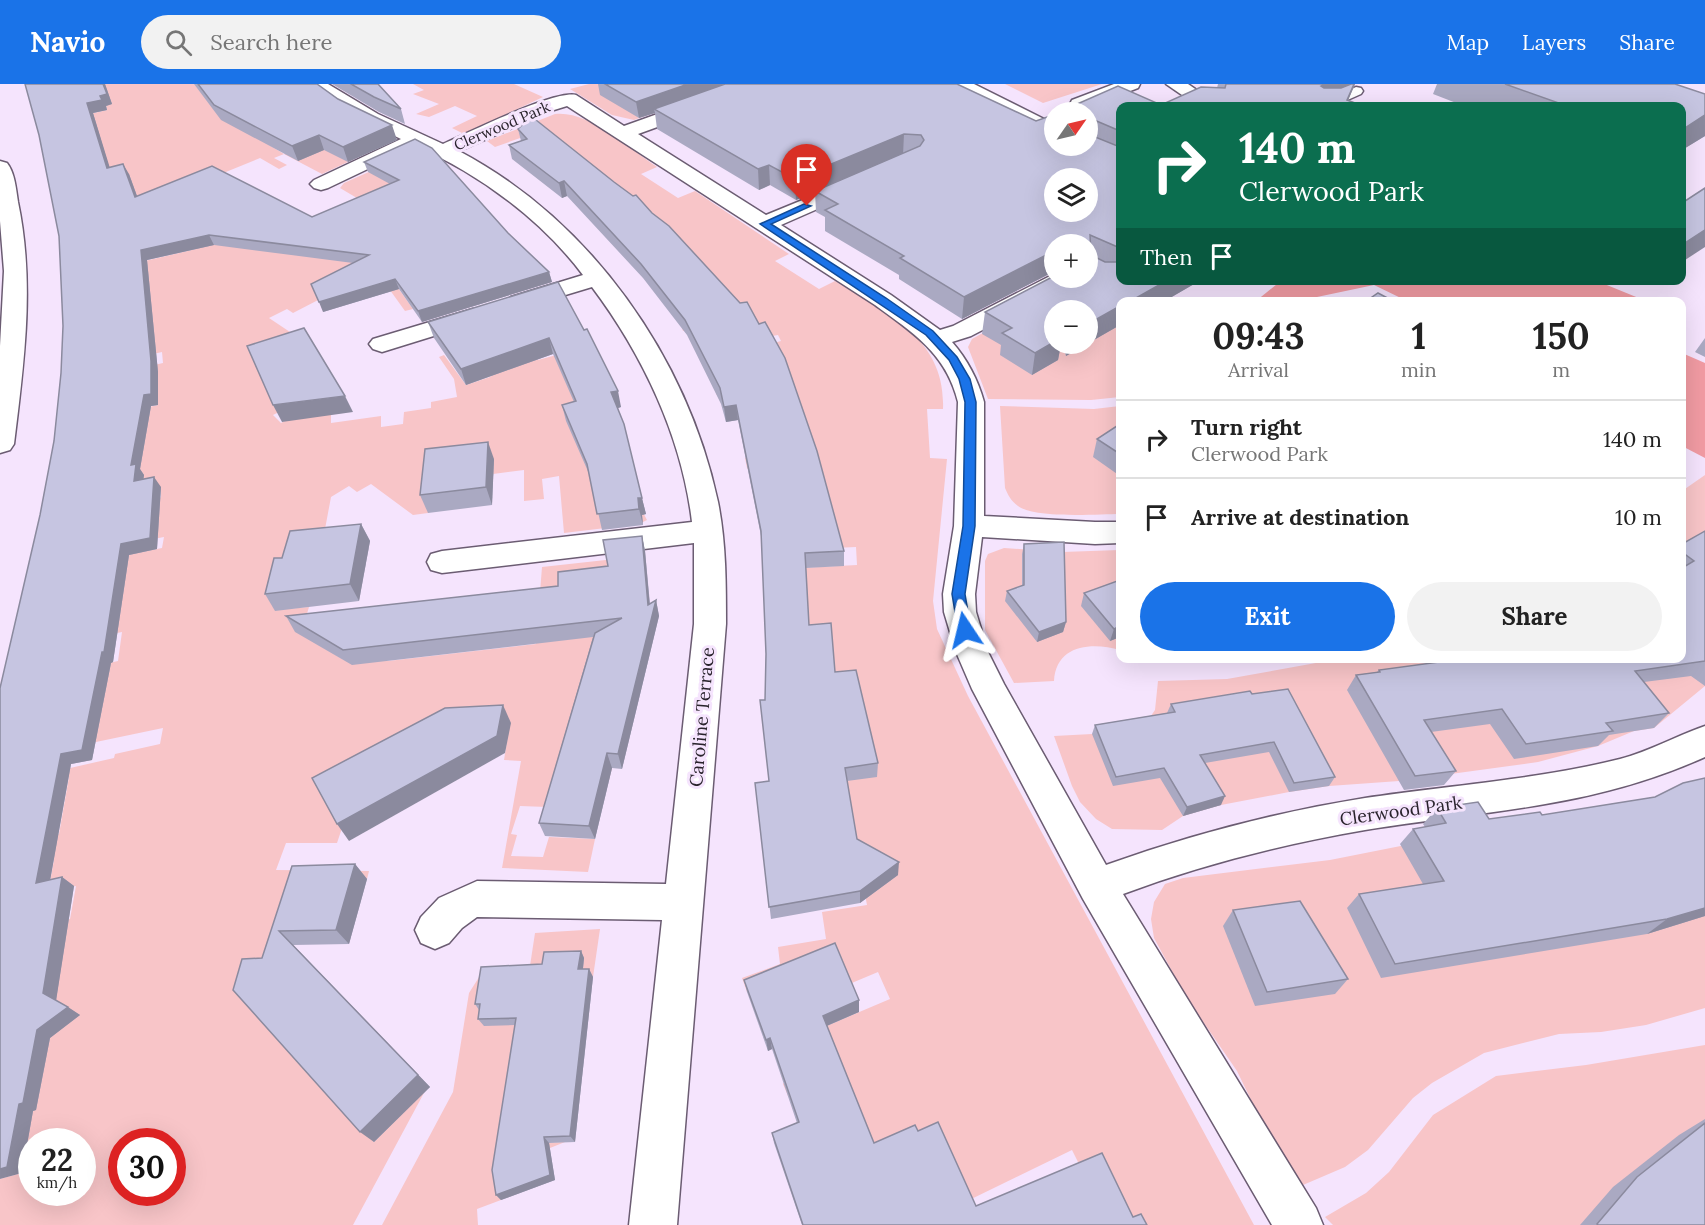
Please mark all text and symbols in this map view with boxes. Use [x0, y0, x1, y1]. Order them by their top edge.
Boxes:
search box [141, 15, 561, 69]
text: Navio [30, 24, 105, 60]
icon: search [162, 26, 195, 59]
text: Search here [210, 28, 332, 56]
text: Map [1446, 29, 1489, 56]
text: Layers [1522, 29, 1586, 56]
text: Share [1619, 29, 1675, 56]
street label: Clerwood Park [451, 97, 553, 154]
north arrow [1044, 102, 1098, 156]
map controls [1044, 102, 1098, 354]
text: 140 m [1239, 121, 1355, 175]
icon: right [1140, 126, 1218, 204]
pin [781, 144, 832, 206]
icon: arrive [790, 153, 823, 186]
button: layers [1044, 168, 1098, 222]
text: Clerwood Park [1239, 174, 1424, 208]
button: + [1044, 234, 1098, 288]
icon: arrive [1205, 240, 1238, 273]
text: Then [1140, 243, 1193, 271]
button: − [1044, 300, 1098, 354]
text: 09:43 [1212, 313, 1305, 359]
text: 1 [1411, 313, 1426, 359]
text: 150 [1533, 313, 1590, 359]
text: Arrival [1228, 357, 1289, 382]
text: min [1401, 357, 1437, 382]
text: m [1552, 357, 1570, 382]
text: Turn right [1191, 413, 1302, 441]
icon: right [1140, 423, 1173, 456]
text: 140 m [1603, 425, 1662, 453]
text: Clerwood Park [1191, 441, 1328, 466]
icon: arrive [1140, 501, 1173, 534]
text: Arrive at destination [1191, 503, 1409, 531]
text: 10 m [1615, 503, 1662, 531]
button: Exit [1140, 582, 1395, 651]
button: Share [1407, 582, 1662, 651]
position arrow [933, 598, 997, 662]
street label: Caroline Terrace [684, 646, 719, 788]
street label: Clerwood Park [1338, 790, 1464, 830]
speed limit sign: 30 [108, 1128, 186, 1206]
text: 22 [41, 1141, 73, 1179]
text: km/h [37, 1173, 77, 1192]

